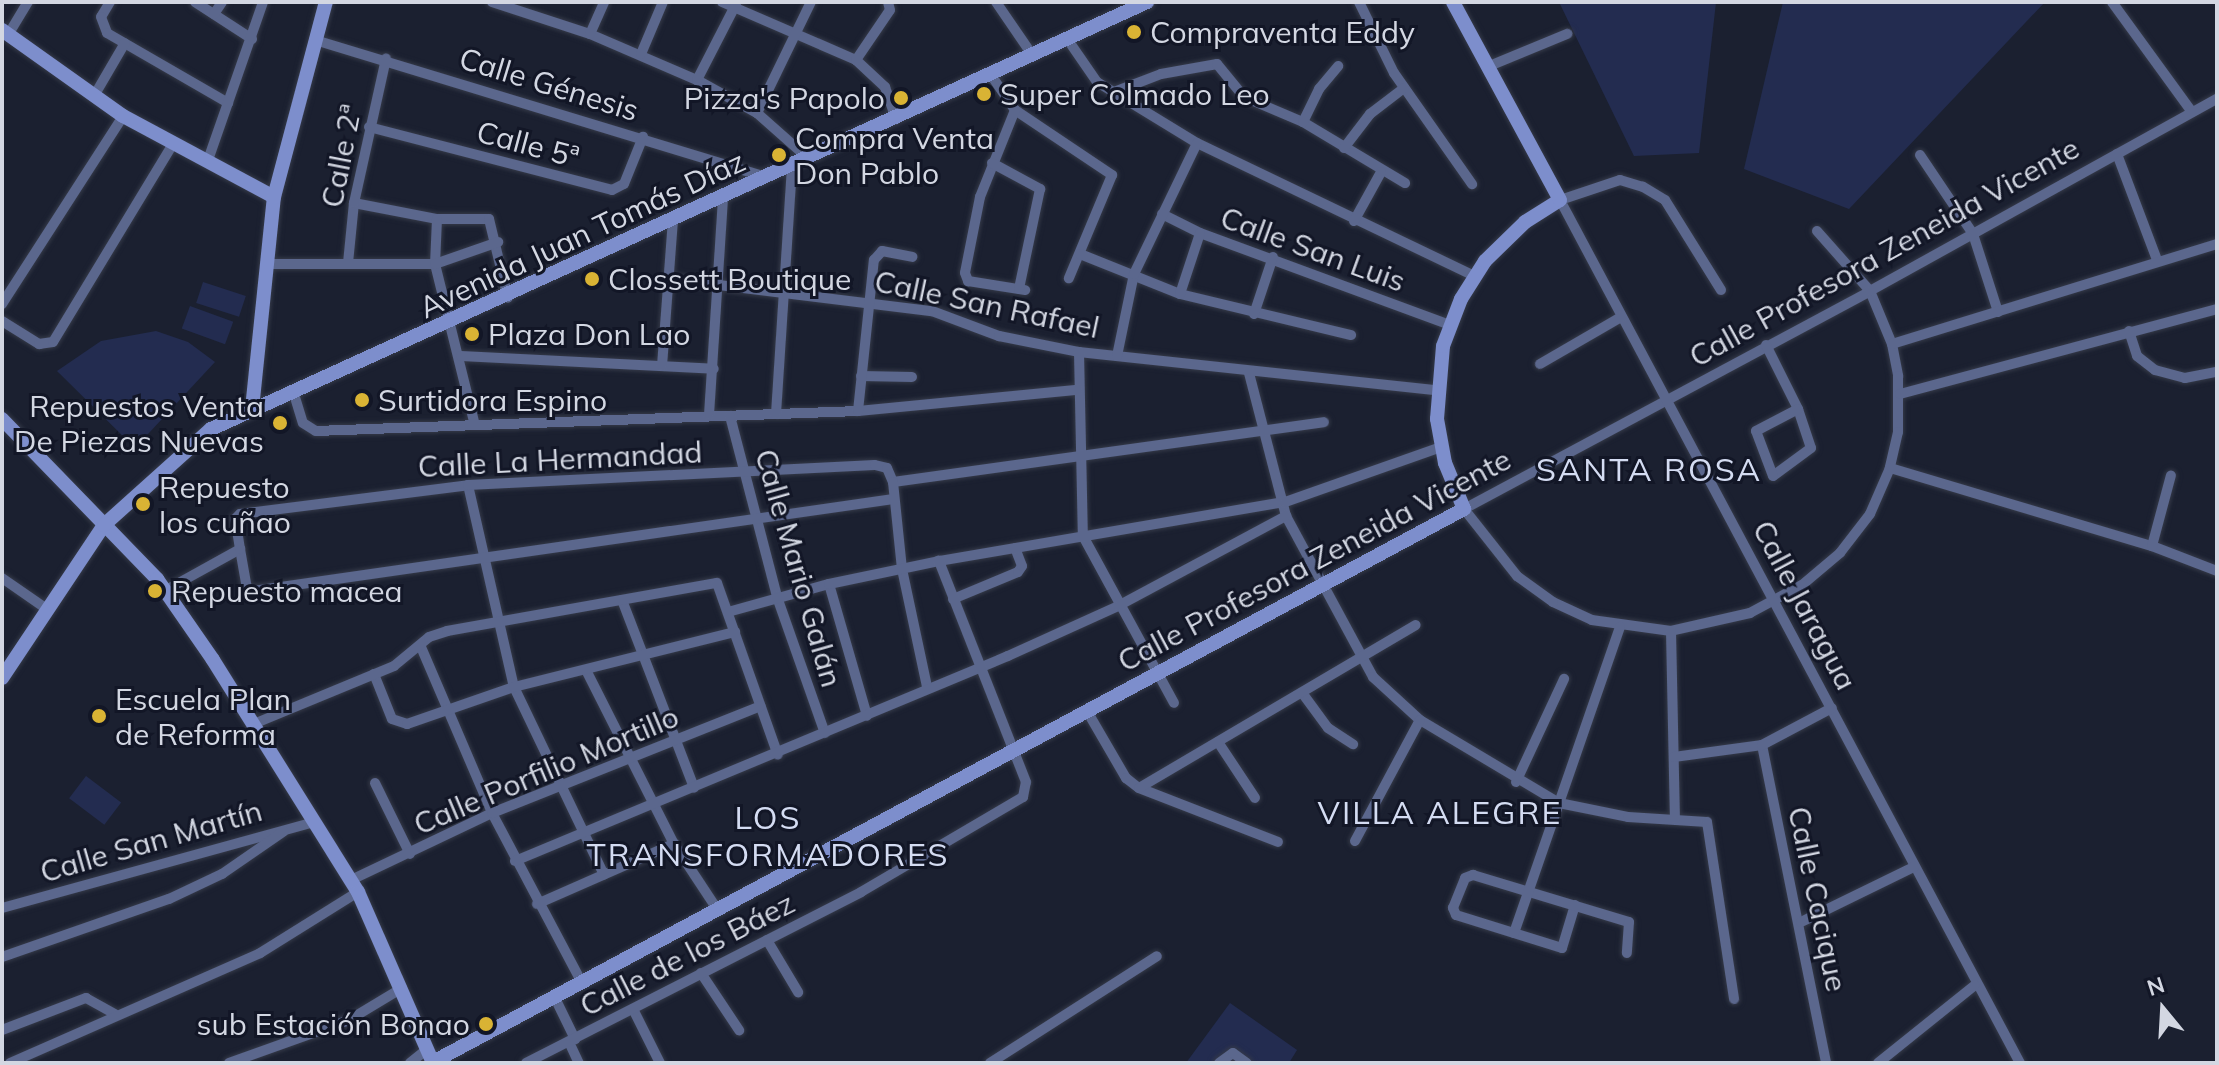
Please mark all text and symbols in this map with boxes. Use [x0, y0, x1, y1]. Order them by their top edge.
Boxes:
place label: Compraventa Eddy [1150, 14, 1415, 50]
marker: Compraventa Eddy [1125, 23, 1143, 41]
street label: Calle Génesis [455, 40, 643, 128]
place label: Super Colmado Leo [1000, 76, 1270, 112]
place label: Pizza's Papolo [684, 80, 885, 116]
marker: Super Colmado Leo [975, 85, 993, 103]
marker: Pizza's Papolo [892, 89, 910, 107]
street label: Calle 2ª [313, 101, 369, 211]
street label: Calle 5ª [473, 113, 583, 175]
place label: Compra Venta Don Pablo [795, 120, 994, 190]
street label: Calle Profesora Zeneida Vicente [1683, 130, 2085, 374]
street label: Avenida Juan Tomás Díaz [413, 143, 751, 325]
marker: Compra Venta Don Pablo [770, 146, 788, 164]
street label: Calle San Luis [1216, 199, 1410, 299]
place label: Clossett Boutique [608, 261, 851, 297]
street label: Calle San Rafael [871, 263, 1103, 345]
marker: Clossett Boutique [583, 270, 601, 288]
place label: Plaza Don Lao [488, 316, 690, 352]
marker: Plaza Don Lao [463, 325, 481, 343]
place label: Surtidora Espino [378, 382, 607, 418]
place label: Repuestos Venta De Piezas Nuevas [14, 388, 264, 458]
marker: Surtidora Espino [353, 391, 371, 409]
marker: Repuestos Venta De Piezas Nuevas [271, 414, 289, 432]
street label: Calle La Hermandad [417, 434, 703, 484]
street label: Calle Profesora Zeneida Vicente [1111, 441, 1517, 679]
street label: Calle Mario Galán [748, 445, 850, 691]
district label: SANTA ROSA [1536, 450, 1762, 488]
place label: Repuesto los cuñao [159, 469, 291, 540]
marker: Repuesto los cuñao [134, 495, 152, 513]
street label: Calle Jaragua [1745, 514, 1865, 696]
place label: Repuesto macea [171, 573, 403, 609]
marker: Repuesto macea [146, 582, 164, 600]
place label: Escuela Plan de Reforma [115, 681, 291, 752]
street label: Calle Porfilio Mortillo [408, 698, 684, 842]
marker: Escuela Plan de Reforma [90, 707, 108, 725]
street label: Calle San Martín [36, 792, 266, 890]
district label: VILLA ALEGRE [1318, 793, 1562, 831]
district label: LOS TRANSFORMADORES [587, 799, 949, 874]
street label: Calle Cacique [1781, 803, 1855, 995]
street label: Calle de los Báez [574, 884, 800, 1024]
north arrow [2123, 969, 2203, 1049]
text: N [2143, 970, 2168, 1002]
place label: sub Estación Bonao [197, 1006, 470, 1042]
marker: sub Estación Bonao [477, 1015, 495, 1033]

